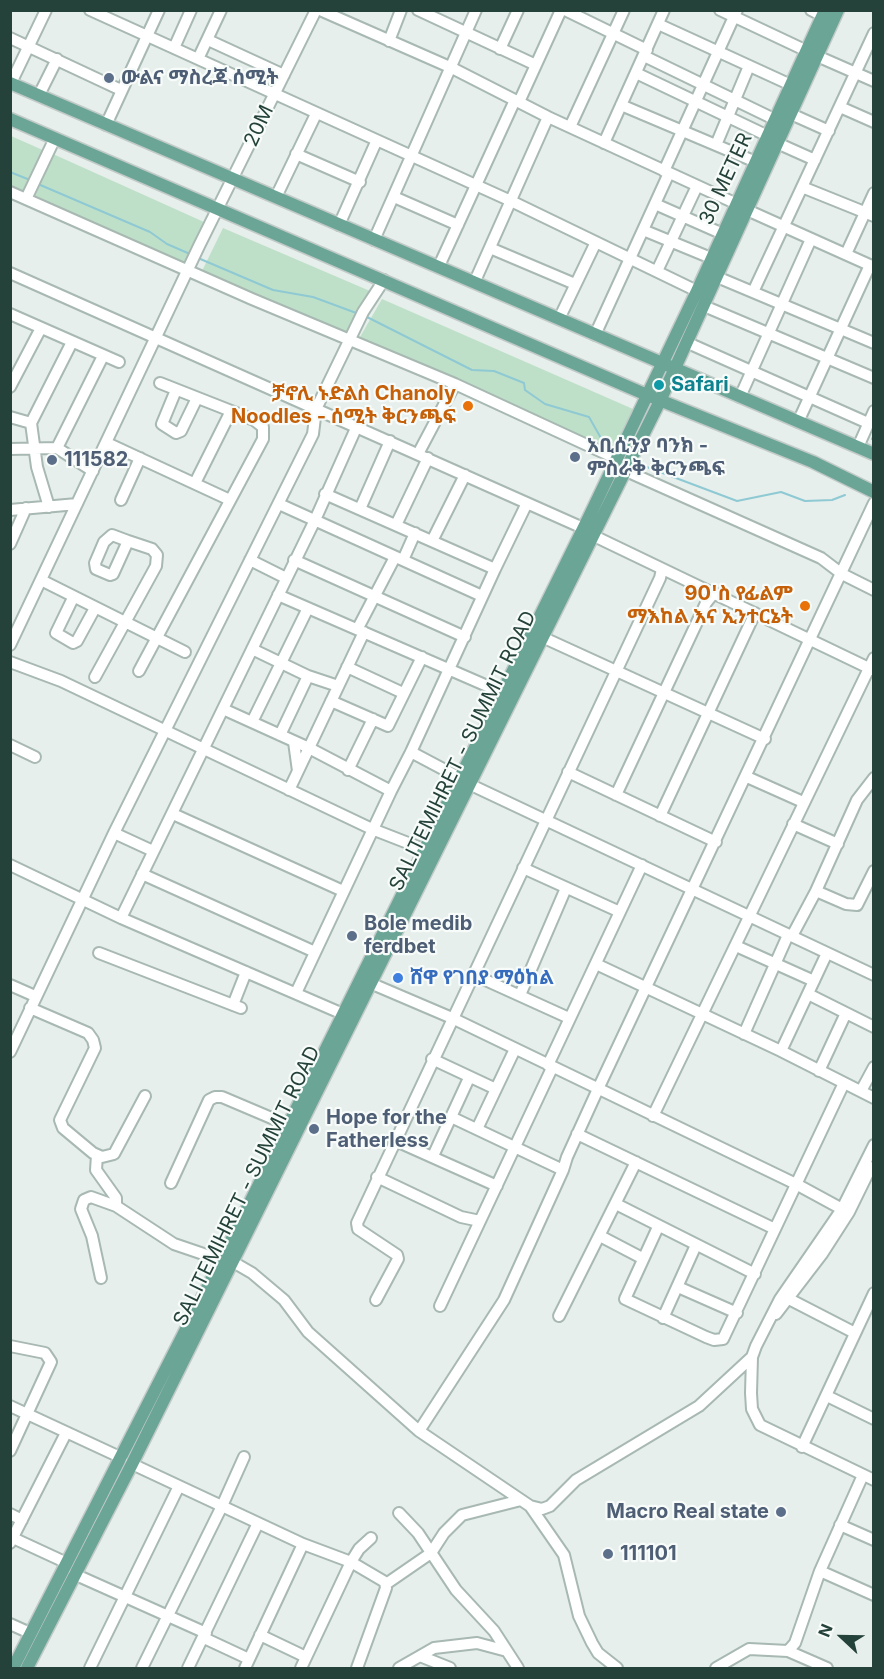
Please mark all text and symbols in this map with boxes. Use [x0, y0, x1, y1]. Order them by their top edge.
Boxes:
place label: ውልና ማስረጃ ሰሚት [121, 66, 278, 90]
marker: ውልና ማስረጃ ሰሚት [102, 71, 116, 85]
street label: 20M [239, 101, 279, 151]
street label: 30 METER [694, 129, 758, 229]
place label: Safari [671, 373, 729, 397]
marker: Safari [652, 378, 666, 392]
place label: ቻኖሊ ኑድልስ Chanoly Noodles - ሰሚት ቅርንጫፍ [231, 382, 456, 429]
marker: ቻኖሊ ኑድልስ Chanoly Noodles - ሰሚት ቅርንጫፍ [461, 399, 475, 413]
place label: አቢሲንያ ባንክ - ምስራቅ ቅርንጫፍ [587, 434, 725, 481]
place label: 111582 [64, 448, 128, 472]
marker: አቢሲንያ ባንክ - ምስራቅ ቅርንጫፍ [568, 450, 582, 464]
marker: 111582 [45, 453, 59, 467]
place label: 90'ስ የፊልም ማእከል እና ኢንተርኔት [627, 582, 793, 629]
marker: 90'ስ የፊልም ማእከል እና ኢንተርኔት [798, 599, 812, 613]
street label: SALITEMIHRET - SUMMIT ROAD [385, 607, 541, 895]
place label: Bole medib ferdbet [364, 912, 472, 959]
marker: Bole medib ferdbet [345, 929, 359, 943]
place label: ሸዋ የገበያ ማዕከል [410, 966, 554, 990]
marker: ሸዋ የገበያ ማዕከል [391, 971, 405, 985]
street label: SALITEMIHRET - SUMMIT ROAD [169, 1042, 325, 1330]
place label: Hope for the Fatherless [326, 1106, 447, 1153]
marker: Hope for the Fatherless [307, 1122, 321, 1136]
place label: Macro Real state [606, 1500, 769, 1524]
marker: Macro Real state [774, 1505, 788, 1519]
place label: 111101 [620, 1542, 677, 1566]
marker: 111101 [601, 1547, 615, 1561]
north arrow [812, 1607, 872, 1667]
text: N [814, 1621, 837, 1640]

